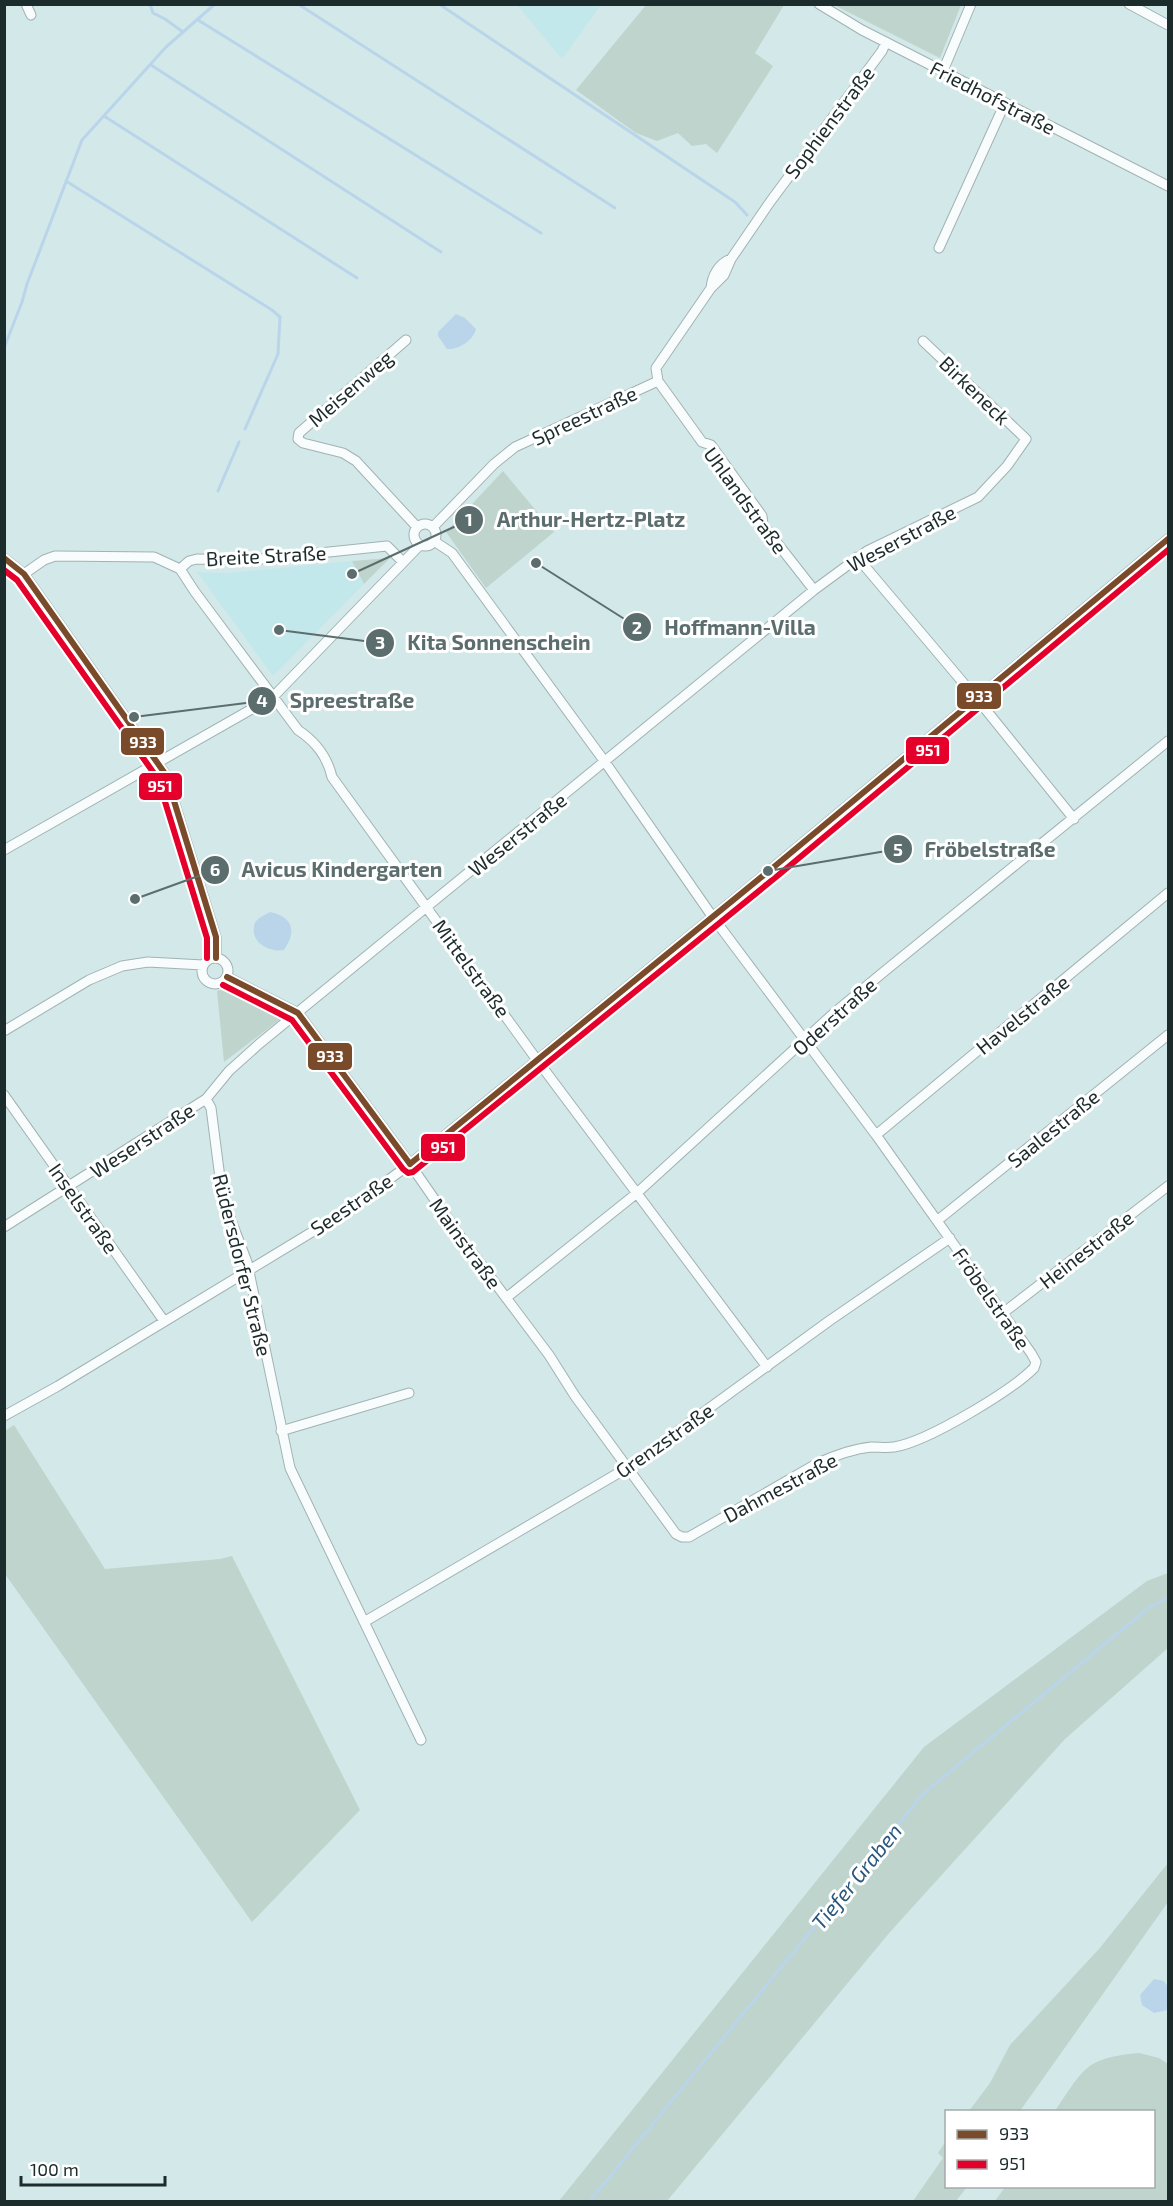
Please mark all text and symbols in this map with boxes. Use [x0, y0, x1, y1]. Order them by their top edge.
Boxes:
street label: Friedhofstraße [926, 55, 1060, 139]
street label: Sophienstraße [779, 61, 879, 183]
street label: Meisenweg [303, 345, 397, 431]
street label: Birkeneck [935, 351, 1015, 429]
street label: Spreestraße [528, 380, 640, 450]
street label: Uhlandstraße [699, 442, 793, 558]
street label: Weserstraße [843, 499, 959, 577]
callout: Arthur-Hertz-Platz [454, 500, 697, 539]
text: Arthur-Hertz-Platz [497, 506, 685, 531]
text: 1 [465, 508, 473, 530]
street label: Breite Straße [205, 540, 327, 570]
callout: Hoffmann-Villa [622, 608, 828, 647]
text: Hoffmann-Villa [664, 614, 816, 639]
text: 2 [632, 616, 642, 638]
callout: Kita Sonnenschein [365, 624, 603, 663]
text: Kita Sonnenschein [407, 629, 591, 654]
text: 3 [375, 631, 385, 653]
callout: Spreestraße [247, 681, 426, 720]
line badge: 933 [956, 682, 1002, 710]
text: 933 [965, 686, 993, 705]
text: Spreestraße [290, 687, 415, 712]
text: 4 [256, 689, 268, 711]
line badge: 933 [120, 727, 165, 756]
text: 933 [129, 732, 157, 751]
line badge: 951 [905, 736, 950, 765]
text: 951 [915, 740, 941, 759]
line badge: 951 [138, 772, 183, 801]
text: 951 [147, 776, 173, 795]
street label: Weserstraße [463, 787, 571, 881]
callout: Fröbelstraße [883, 830, 1068, 869]
text: Fröbelstraße [924, 836, 1056, 861]
text: 5 [893, 838, 903, 860]
callout: Avicus Kindergarten [200, 850, 455, 889]
text: Avicus Kindergarten [242, 856, 442, 881]
text: 6 [210, 858, 220, 880]
street label: Mittelstraße [428, 914, 516, 1022]
street label: Havelstraße [971, 969, 1073, 1059]
street label: Oderstraße [787, 972, 881, 1060]
line badge: 933 [307, 1042, 353, 1071]
text: 933 [316, 1046, 344, 1065]
street label: Saalestraße [1002, 1084, 1104, 1172]
street label: Weserstraße [85, 1097, 199, 1183]
line badge: 951 [420, 1133, 466, 1162]
text: 951 [430, 1137, 456, 1156]
street label: Inselstraße [44, 1158, 124, 1258]
street label: Seestraße [305, 1168, 397, 1240]
street label: Rüdersdorfer Straße [209, 1171, 277, 1359]
street label: Mainstraße [425, 1193, 507, 1293]
street label: Heinestraße [1034, 1205, 1138, 1293]
street label: Fröbelstraße [948, 1243, 1036, 1353]
street label: Grenzstraße [610, 1398, 718, 1482]
street label: Dahmestraße [719, 1447, 841, 1527]
water label: Tiefer Graben [806, 1818, 906, 1934]
legend [945, 2110, 1155, 2188]
text: 933 [999, 2122, 1029, 2144]
scale bar [21, 2149, 165, 2187]
text: 951 [999, 2152, 1026, 2174]
text: 100 m [30, 2158, 79, 2180]

